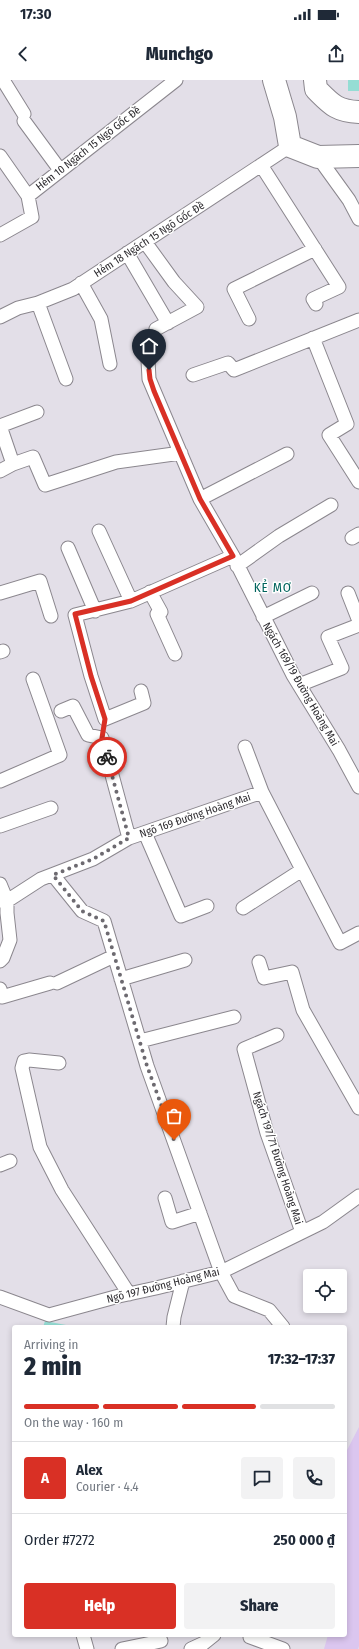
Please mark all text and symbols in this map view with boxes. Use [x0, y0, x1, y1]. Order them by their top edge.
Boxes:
text: 17:30 [20, 5, 52, 23]
icon: back [12, 43, 34, 65]
text: Munchgo [146, 43, 213, 65]
icon: share [325, 43, 347, 65]
street label: Hẻm 10 Ngách 15 Ngõ Gốc Đề [33, 104, 143, 193]
street label: Hẻm 18 Ngách 15 Ngõ Gốc Đề [92, 199, 207, 280]
pin [132, 329, 166, 370]
icon: home [138, 335, 160, 357]
district label: KẺ MƠ [254, 579, 292, 595]
street label: Ngách 169/19 Đường Hoàng Mai [260, 620, 341, 749]
courier [87, 737, 127, 777]
icon: bike [96, 746, 118, 768]
street label: Ngõ 169 Đường Hoàng Mai [138, 790, 253, 841]
street label: Ngách 197/71 Đường Hoàng Mai [250, 1090, 305, 1227]
pin [157, 1099, 191, 1140]
icon: bag [163, 1105, 185, 1127]
street label: Ngõ 197 Đường Hoàng Mai [105, 1265, 221, 1306]
map controls [303, 1269, 347, 1313]
button: locate [303, 1269, 347, 1313]
text: Arriving in [24, 1337, 78, 1352]
text: 17:32–17:37 [268, 1350, 335, 1368]
text: 2 min [24, 1351, 82, 1382]
text: On the way · 160 m [24, 1415, 123, 1430]
button: chat [241, 1457, 283, 1499]
button: phone [293, 1457, 335, 1499]
text: Alex [76, 1461, 103, 1479]
text: A [41, 1469, 49, 1487]
text: Courier · 4.4 [76, 1479, 139, 1494]
text: Order #7272 [24, 1531, 95, 1549]
text: 250 000 ₫ [273, 1531, 335, 1549]
button: Help [24, 1583, 176, 1629]
button: Share [184, 1583, 335, 1629]

